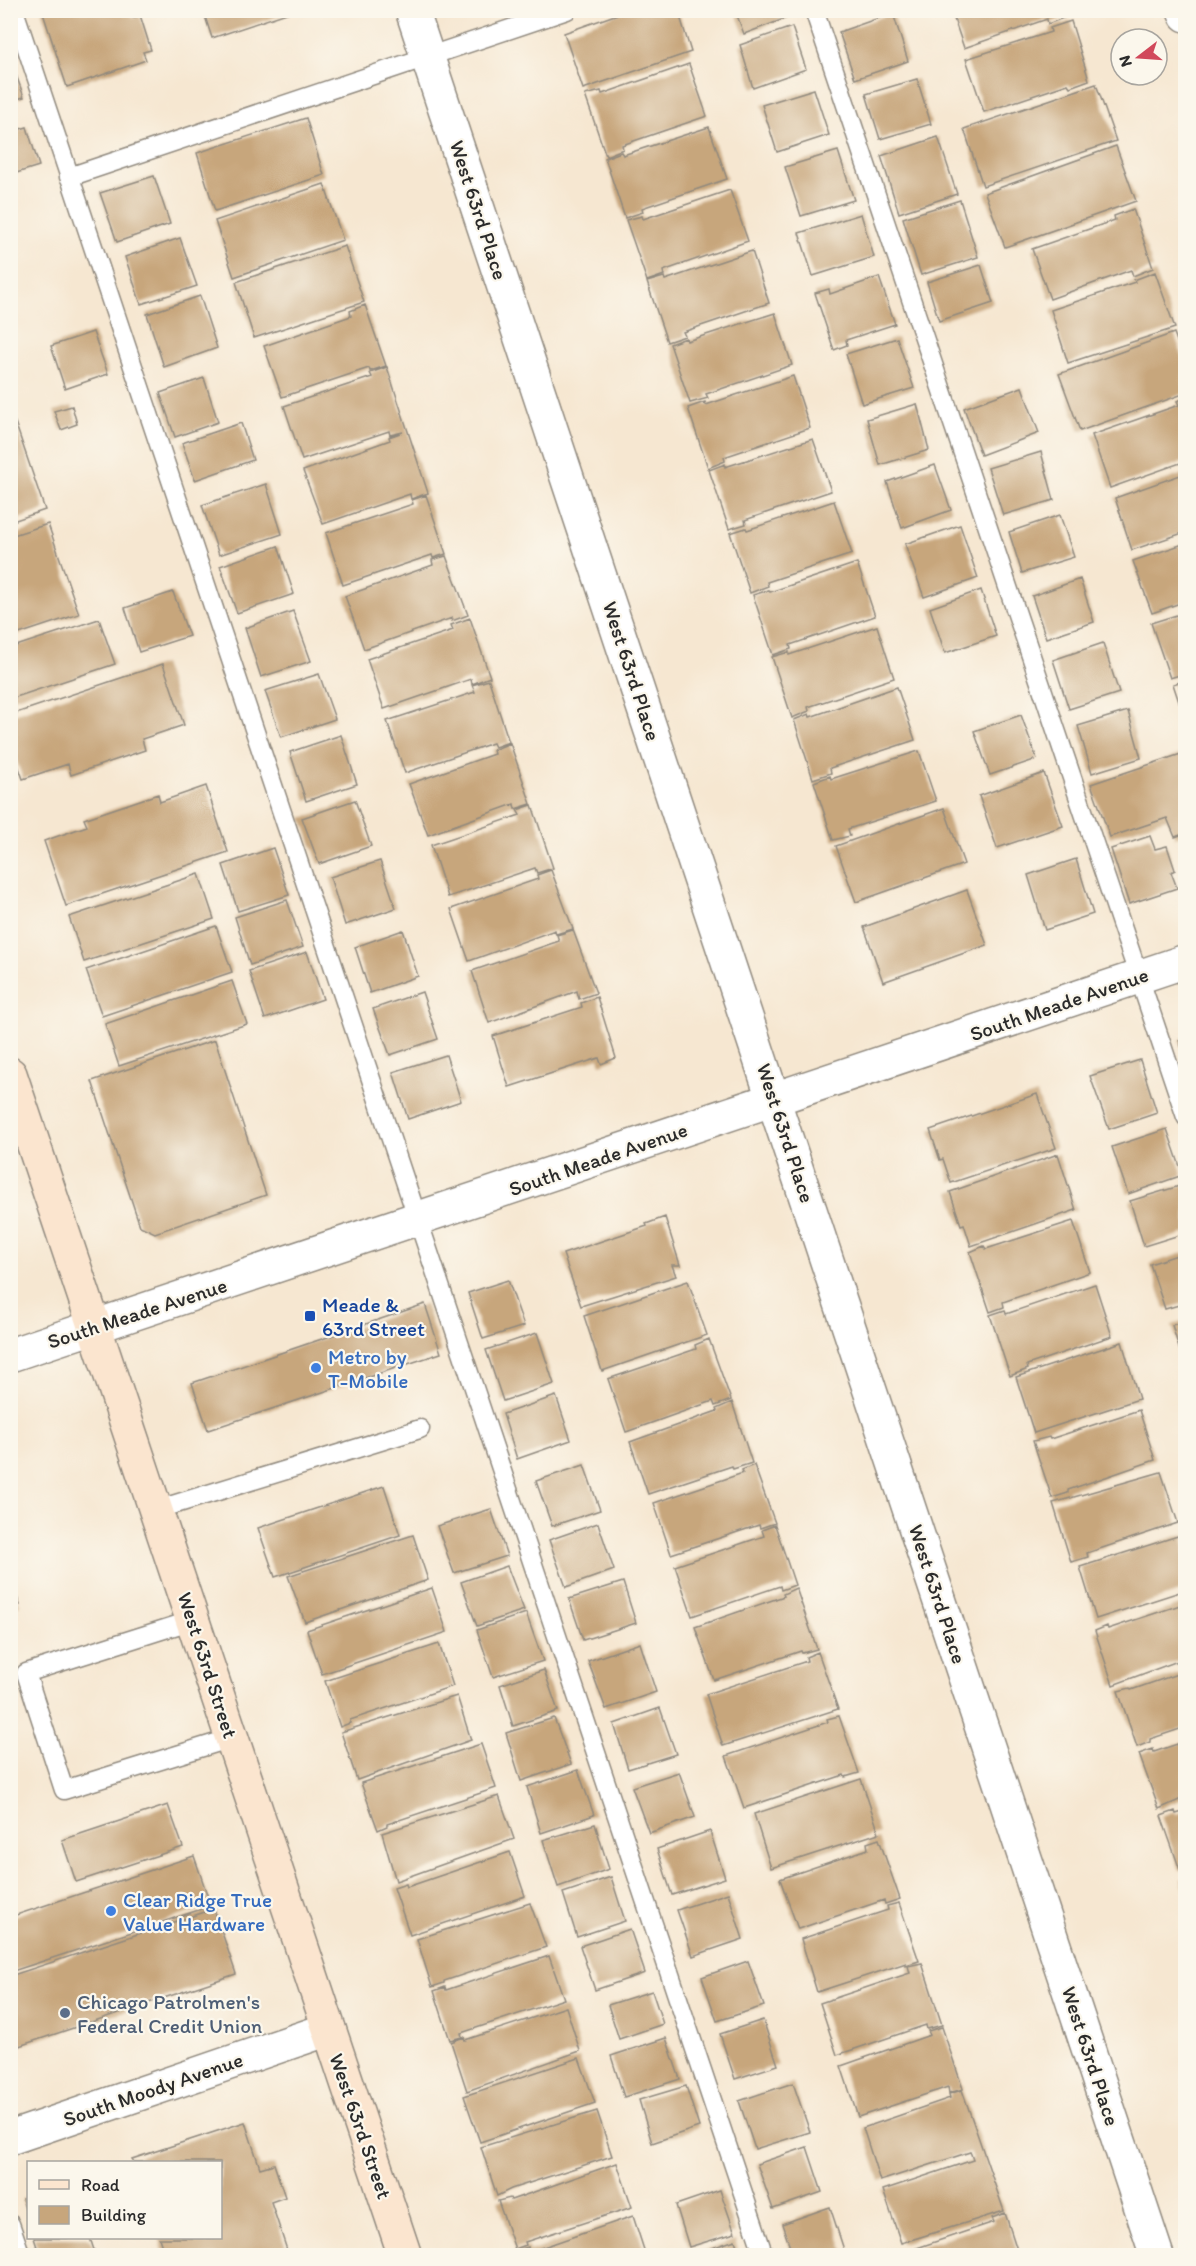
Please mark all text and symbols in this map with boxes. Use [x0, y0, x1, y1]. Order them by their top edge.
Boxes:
north arrow [1109, 27, 1169, 87]
text: N [1114, 53, 1136, 69]
street label: West 63rd Place [445, 137, 513, 283]
street label: West 63rd Place [598, 598, 666, 744]
street label: South Meade Avenue [966, 962, 1152, 1046]
street label: West 63rd Place [752, 1060, 820, 1206]
street label: South Meade Avenue [505, 1117, 691, 1201]
street label: South Meade Avenue [44, 1272, 230, 1354]
place label: Meade & 63rd Street [322, 1292, 425, 1341]
marker: Meade & 63rd Street [303, 1309, 317, 1323]
place label: Metro by T-Mobile [328, 1344, 408, 1393]
marker: Metro by T-Mobile [309, 1361, 323, 1375]
street label: West 63rd Place [904, 1521, 972, 1667]
street label: West 63rd Street [173, 1589, 243, 1741]
place label: Clear Ridge True Value Hardware [123, 1887, 272, 1936]
marker: Clear Ridge True Value Hardware [104, 1904, 118, 1918]
street label: West 63rd Place [1057, 1983, 1125, 2129]
place label: Chicago Patrolmen's Federal Credit Union [77, 1989, 262, 2038]
marker: Chicago Patrolmen's Federal Credit Union [58, 2006, 72, 2020]
street label: South Moody Avenue [60, 2046, 246, 2132]
street label: West 63rd Street [324, 2050, 398, 2202]
legend [27, 2161, 222, 2239]
text: Road [81, 2174, 120, 2196]
text: Building [81, 2204, 147, 2226]

